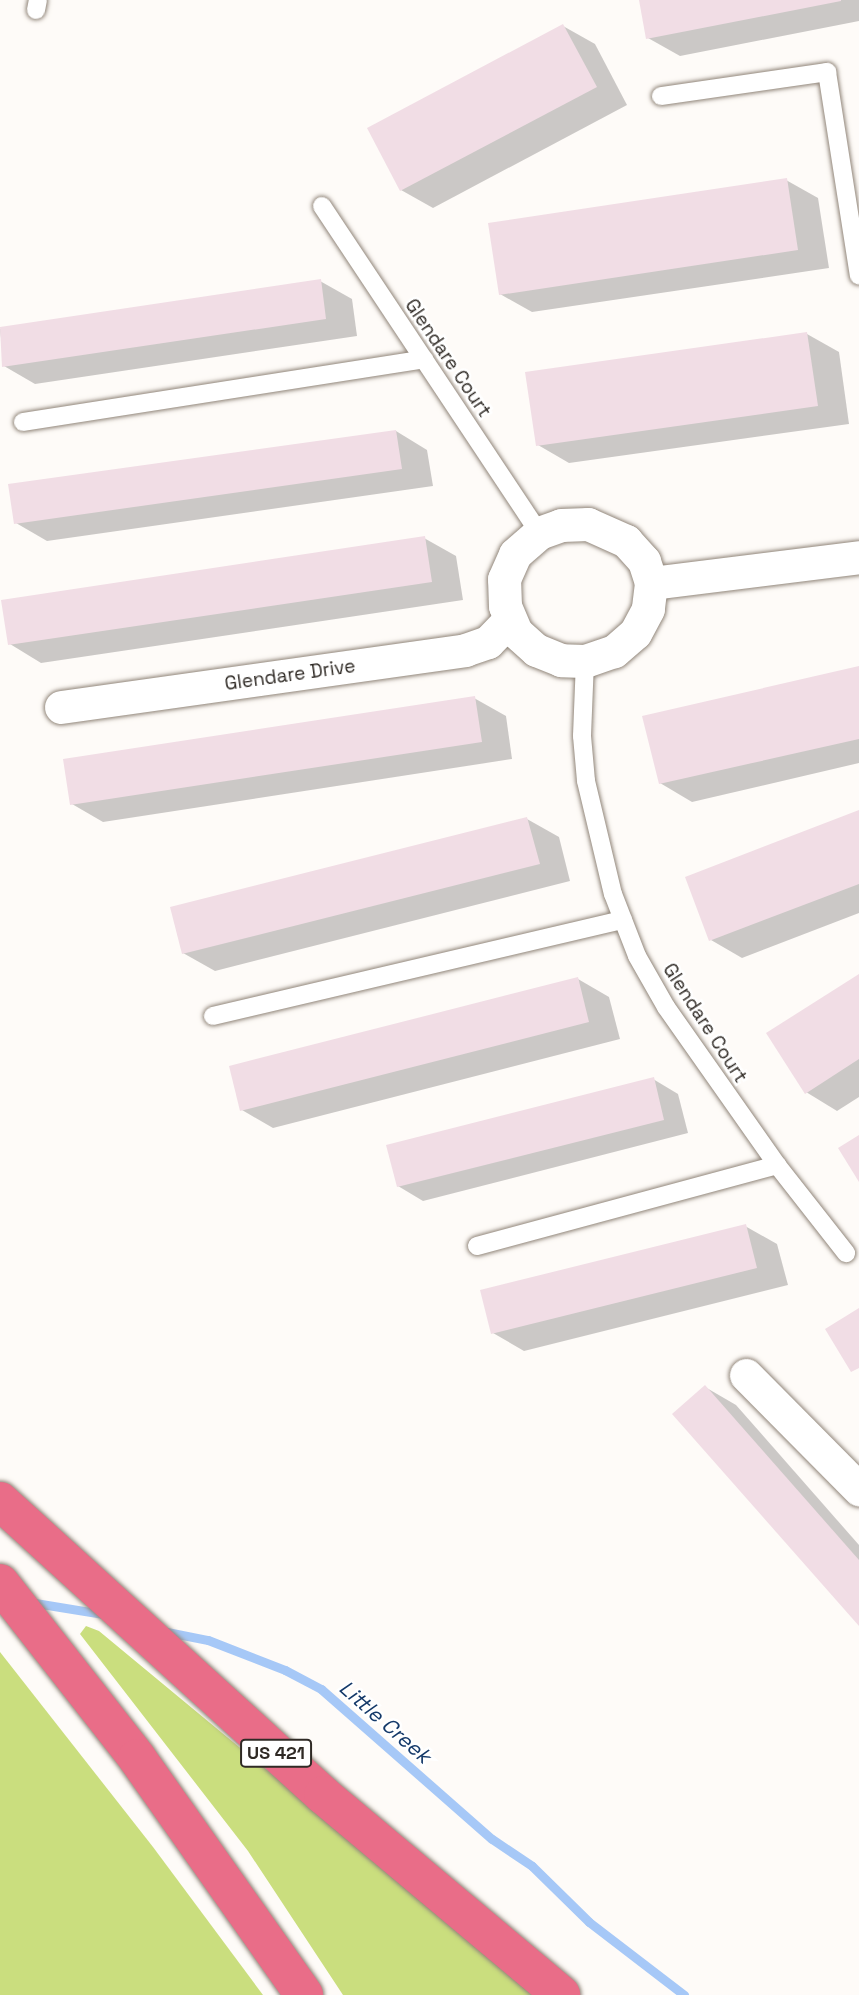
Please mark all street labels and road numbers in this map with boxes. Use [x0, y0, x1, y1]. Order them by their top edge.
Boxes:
street label: Glendare Court [400, 295, 496, 421]
street label: Glendare Drive [223, 655, 357, 695]
street label: Glendare Court [658, 959, 752, 1087]
road number: US 421 [239, 1738, 313, 1768]

